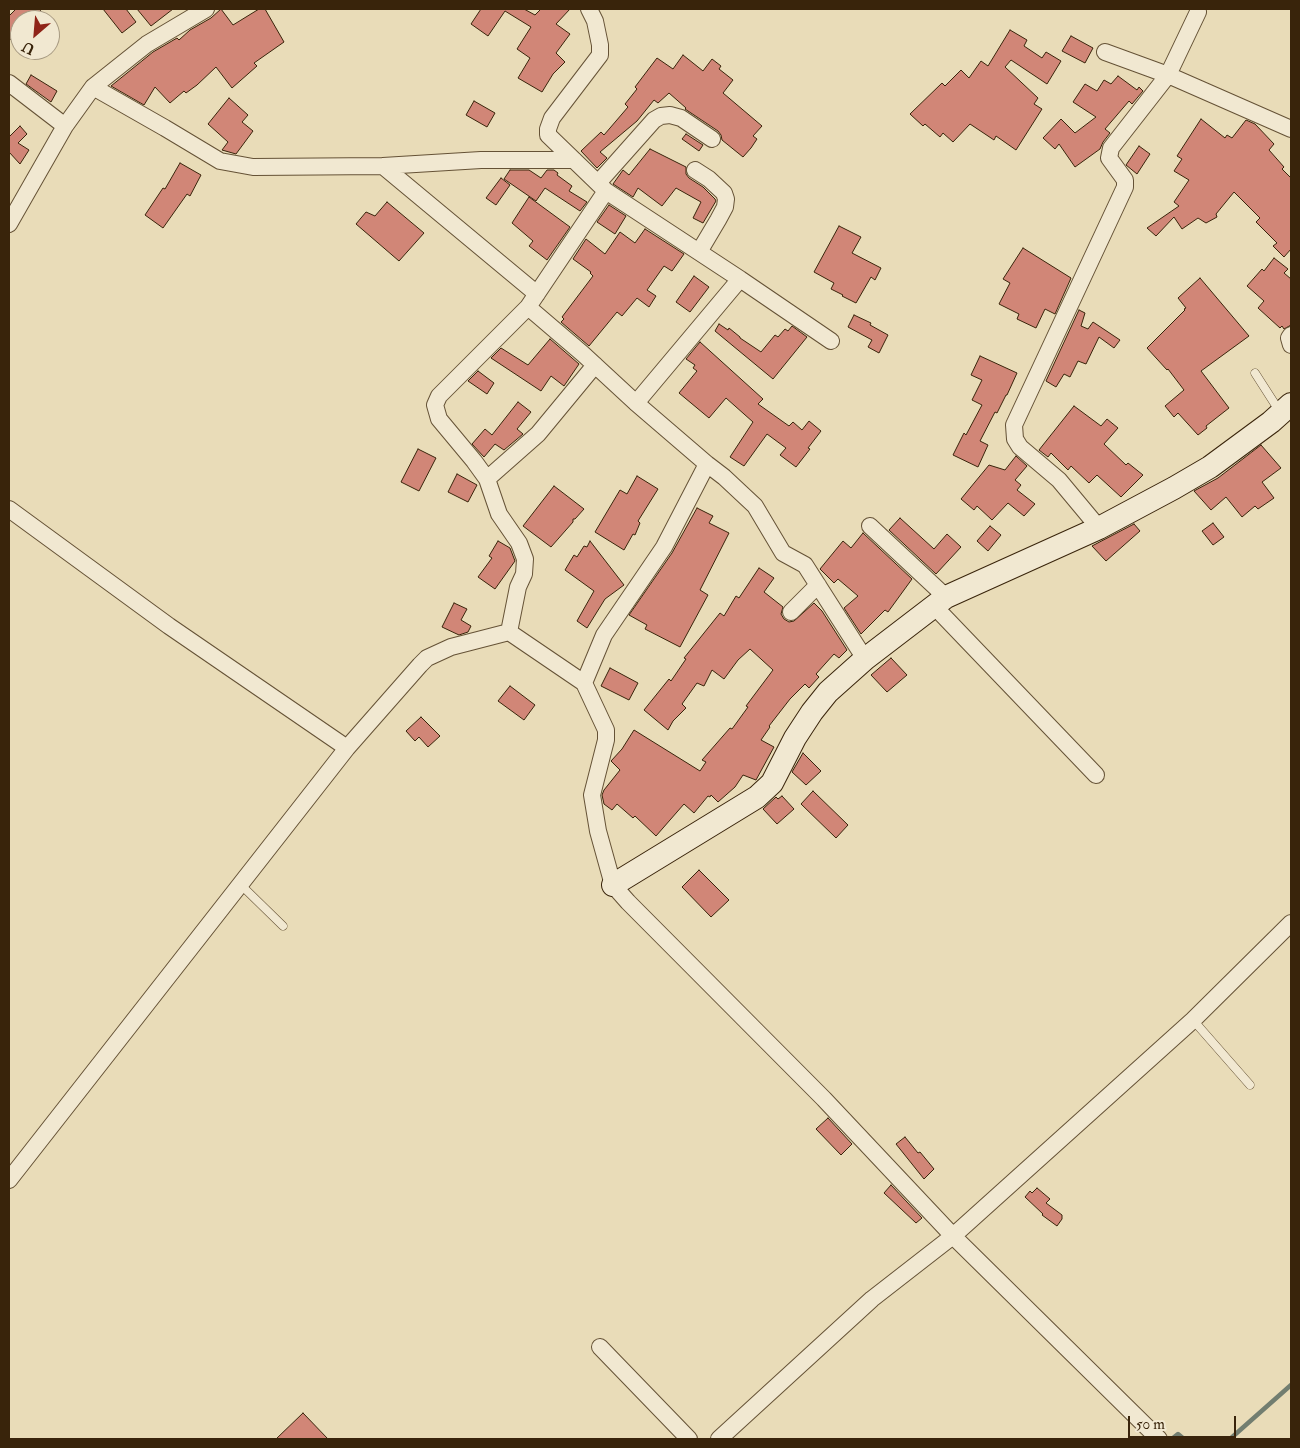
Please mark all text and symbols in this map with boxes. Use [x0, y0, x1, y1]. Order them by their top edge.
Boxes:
north arrow [10, 10, 60, 60]
text: U [19, 38, 38, 58]
scale bar [1130, 1406, 1238, 1438]
text: 50 m [1136, 1415, 1165, 1434]

